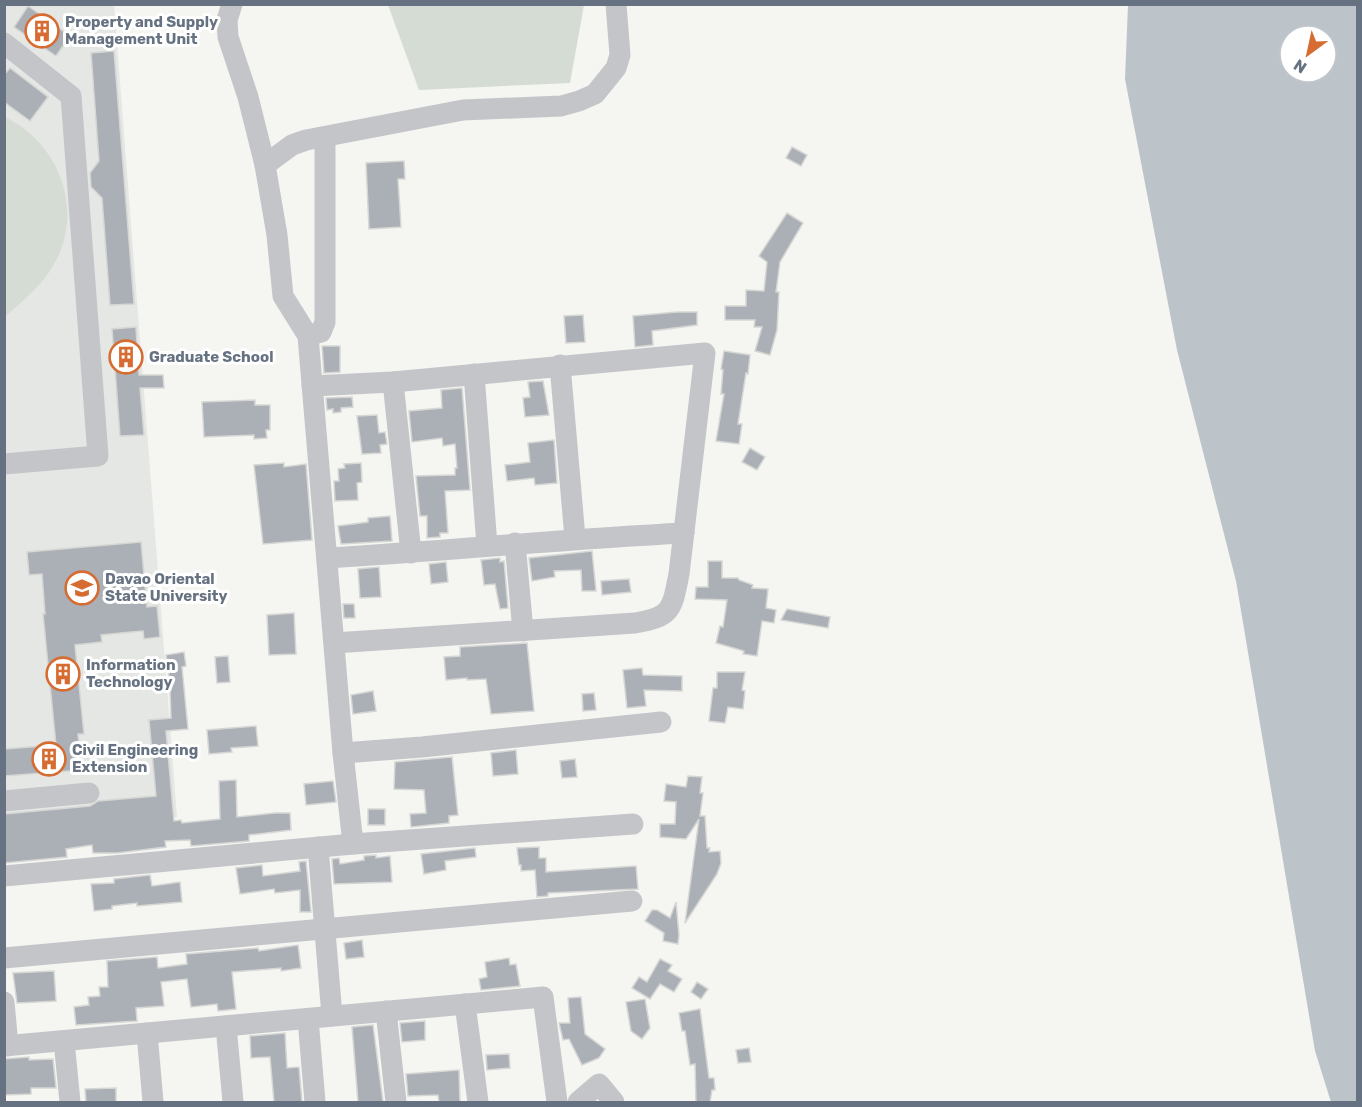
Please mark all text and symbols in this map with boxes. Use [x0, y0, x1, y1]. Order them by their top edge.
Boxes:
building icon: Property and Supply Management Unit [24, 13, 60, 49]
place label: Property and Supply Management Unit [65, 13, 218, 48]
north arrow [1278, 24, 1338, 84]
text: N [1290, 55, 1310, 77]
building icon: Graduate School [108, 339, 144, 375]
place label: Graduate School [149, 348, 273, 366]
school or university icon: Davao Oriental State University [64, 570, 100, 606]
place label: Davao Oriental State University [105, 570, 228, 605]
building icon: Information Technology [45, 656, 81, 692]
place label: Information Technology [86, 656, 176, 691]
building icon: Civil Engineering Extension [31, 741, 67, 777]
place label: Civil Engineering Extension [72, 741, 198, 776]

